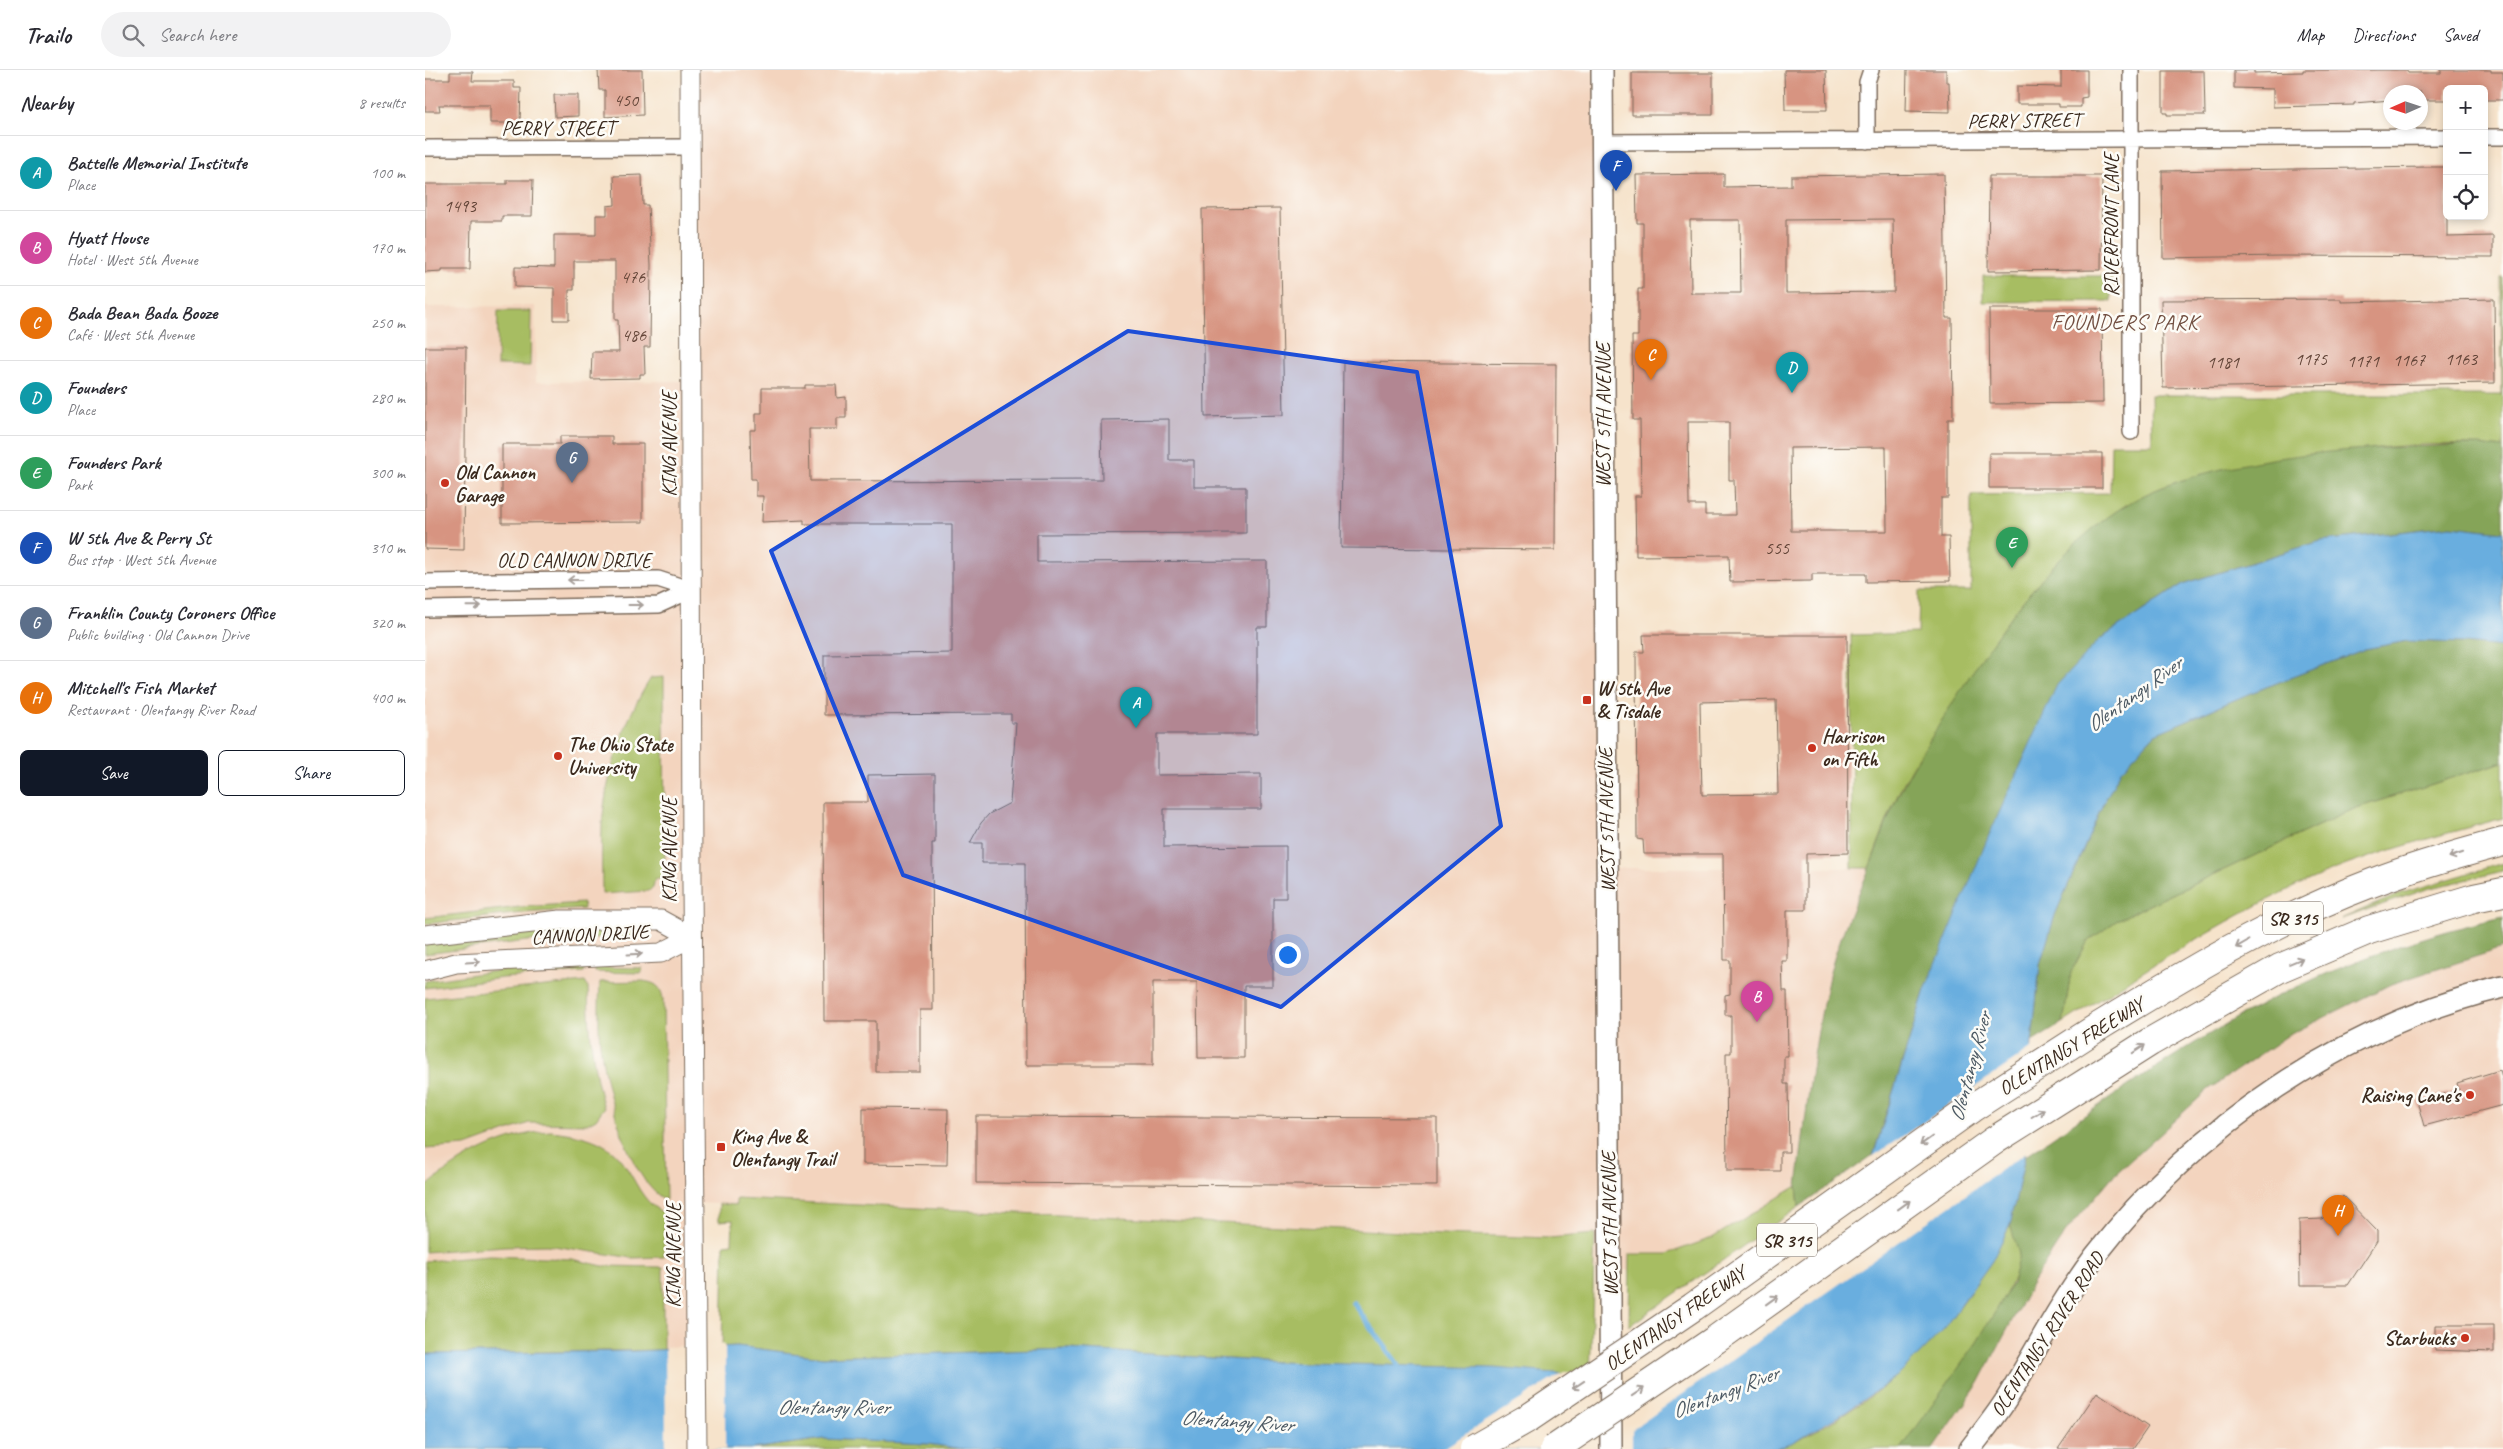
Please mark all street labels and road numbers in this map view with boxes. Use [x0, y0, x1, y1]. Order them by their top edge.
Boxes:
street label: PERRY STREET [1967, 107, 2086, 134]
street label: PERRY STREET [501, 116, 619, 141]
street label: RIVERFRONT LANE [2099, 150, 2124, 297]
street label: WEST 5TH AVENUE [1591, 340, 1616, 487]
street label: KING AVENUE [657, 388, 682, 497]
street label: OLD CANNON DRIVE [497, 548, 654, 573]
street label: WEST 5TH AVENUE [1593, 745, 1620, 892]
street label: KING AVENUE [657, 794, 682, 903]
road number: SR 315 [2263, 901, 2323, 934]
street label: CANNON DRIVE [531, 919, 652, 950]
street label: OLENTANGY FREEWAY [1994, 990, 2152, 1101]
street label: WEST 5TH AVENUE [1596, 1149, 1623, 1296]
street label: KING AVENUE [661, 1199, 686, 1308]
road number: SR 315 [1757, 1224, 1817, 1256]
street label: OLENTANGY RIVER ROAD [1985, 1246, 2111, 1421]
street label: OLENTANGY FREEWAY [1600, 1258, 1754, 1376]

